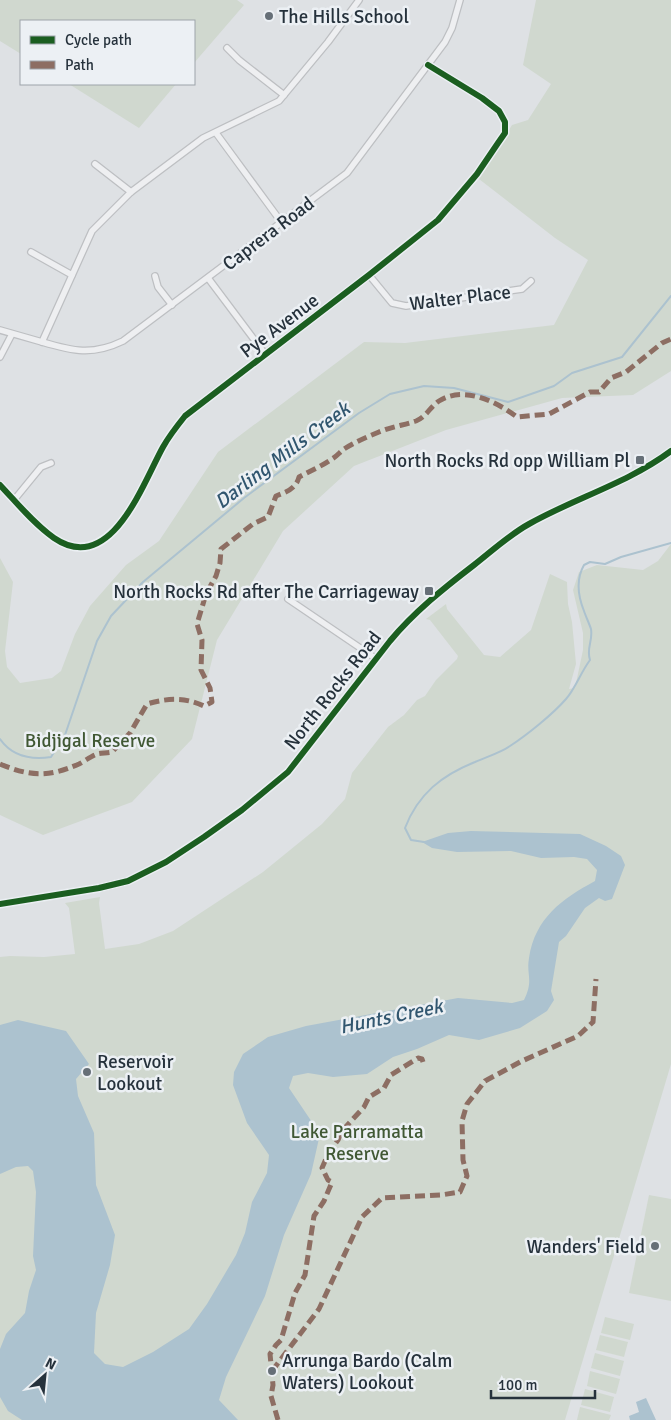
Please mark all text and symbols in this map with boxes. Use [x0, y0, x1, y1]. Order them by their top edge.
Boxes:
place label: The Hills School [279, 5, 409, 29]
marker: The Hills School [263, 10, 275, 22]
legend [20, 20, 195, 85]
text: Cycle path [65, 31, 132, 49]
text: Path [65, 56, 94, 74]
street label: Caprera Road [218, 192, 319, 276]
street label: Walter Place [408, 280, 512, 316]
street label: Pye Avenue [235, 288, 324, 363]
water label: Darling Mills Creek [210, 395, 356, 514]
place label: North Rocks Rd opp William Pl [384, 449, 630, 473]
marker: North Rocks Rd opp William Pl [634, 454, 646, 466]
place label: North Rocks Rd after The Carriageway [113, 580, 419, 604]
marker: North Rocks Rd after The Carriageway [423, 585, 435, 597]
street label: North Rocks Road [279, 626, 387, 755]
park label: Bidjigal Reserve [25, 729, 155, 753]
water label: Hunts Creek [337, 993, 447, 1040]
place label: Reservoir Lookout [97, 1050, 173, 1096]
marker: Reservoir Lookout [81, 1066, 93, 1078]
park label: Lake Parramatta Reserve [290, 1120, 424, 1166]
place label: Wanders' Field [526, 1235, 645, 1259]
marker: Wanders' Field [649, 1240, 661, 1252]
place label: Arrunga Bardo (Calm Waters) Lookout [282, 1349, 452, 1395]
north arrow [20, 1350, 70, 1400]
text: N [42, 1354, 59, 1374]
marker: Arrunga Bardo (Calm Waters) Lookout [266, 1365, 278, 1377]
scale bar [491, 1368, 595, 1400]
text: 100 m [498, 1376, 538, 1394]

